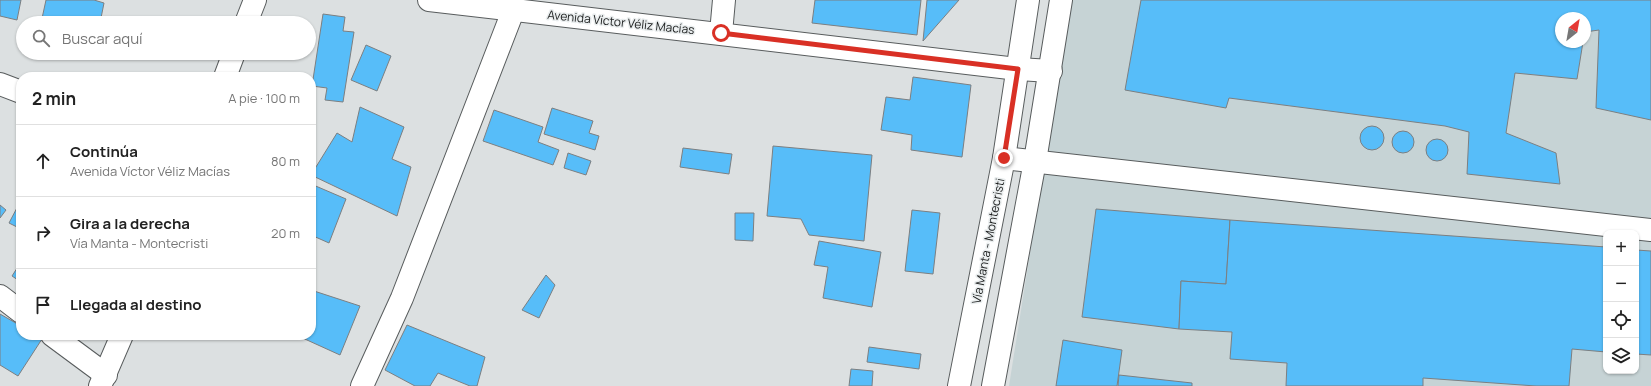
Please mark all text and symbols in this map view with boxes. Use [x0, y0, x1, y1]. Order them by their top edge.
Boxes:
street label: Avenida Víctor Véliz Macías [547, 6, 695, 38]
north arrow [1555, 12, 1591, 48]
search box [16, 16, 316, 60]
route start [712, 24, 730, 42]
icon: search [30, 27, 52, 49]
text: Buscar aquí [62, 28, 143, 49]
text: 2 min [32, 87, 76, 110]
text: A pie · 100 m [228, 89, 300, 107]
text: Continúa [70, 141, 138, 162]
route end [995, 149, 1013, 167]
icon: ahead [32, 150, 54, 172]
text: 80 m [271, 152, 300, 170]
text: Avenida Víctor Véliz Macías [70, 162, 230, 180]
street label: Vía Manta - Montecristi [967, 177, 1009, 305]
text: Gira a la derecha [70, 213, 190, 234]
icon: right [32, 222, 54, 244]
text: 20 m [271, 224, 300, 242]
map controls [1603, 230, 1639, 374]
button: + [1603, 230, 1639, 266]
text: Vía Manta - Montecristi [70, 234, 208, 252]
button: − [1603, 266, 1639, 302]
icon: arrive [32, 294, 54, 316]
text: Llegada al destino [70, 294, 202, 315]
button: locate [1603, 302, 1639, 338]
button: layers [1603, 338, 1639, 374]

